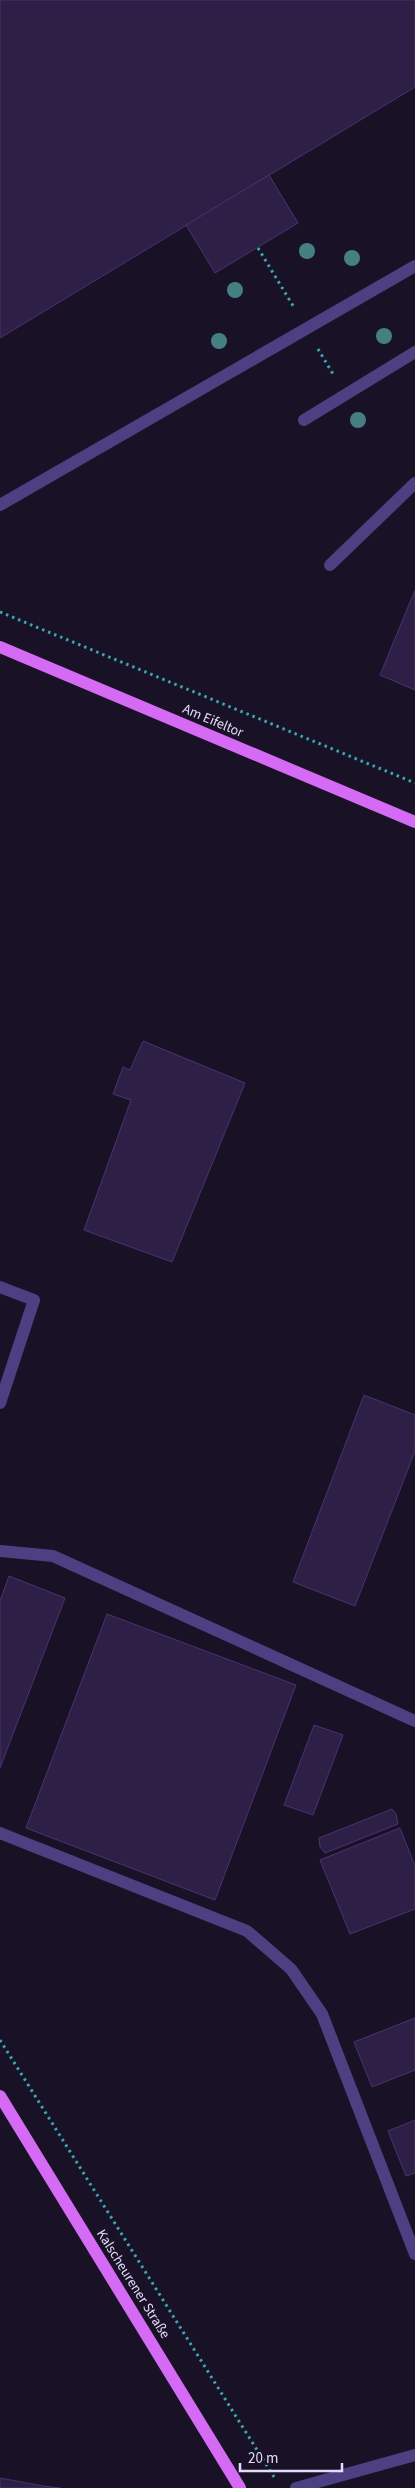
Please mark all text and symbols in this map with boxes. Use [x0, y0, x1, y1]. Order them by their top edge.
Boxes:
street label: Am Eifeltor [180, 699, 247, 743]
street label: Kalscheurener Straße [91, 2225, 175, 2343]
scale bar [240, 2440, 342, 2472]
text: 20 m [248, 2448, 278, 2469]

